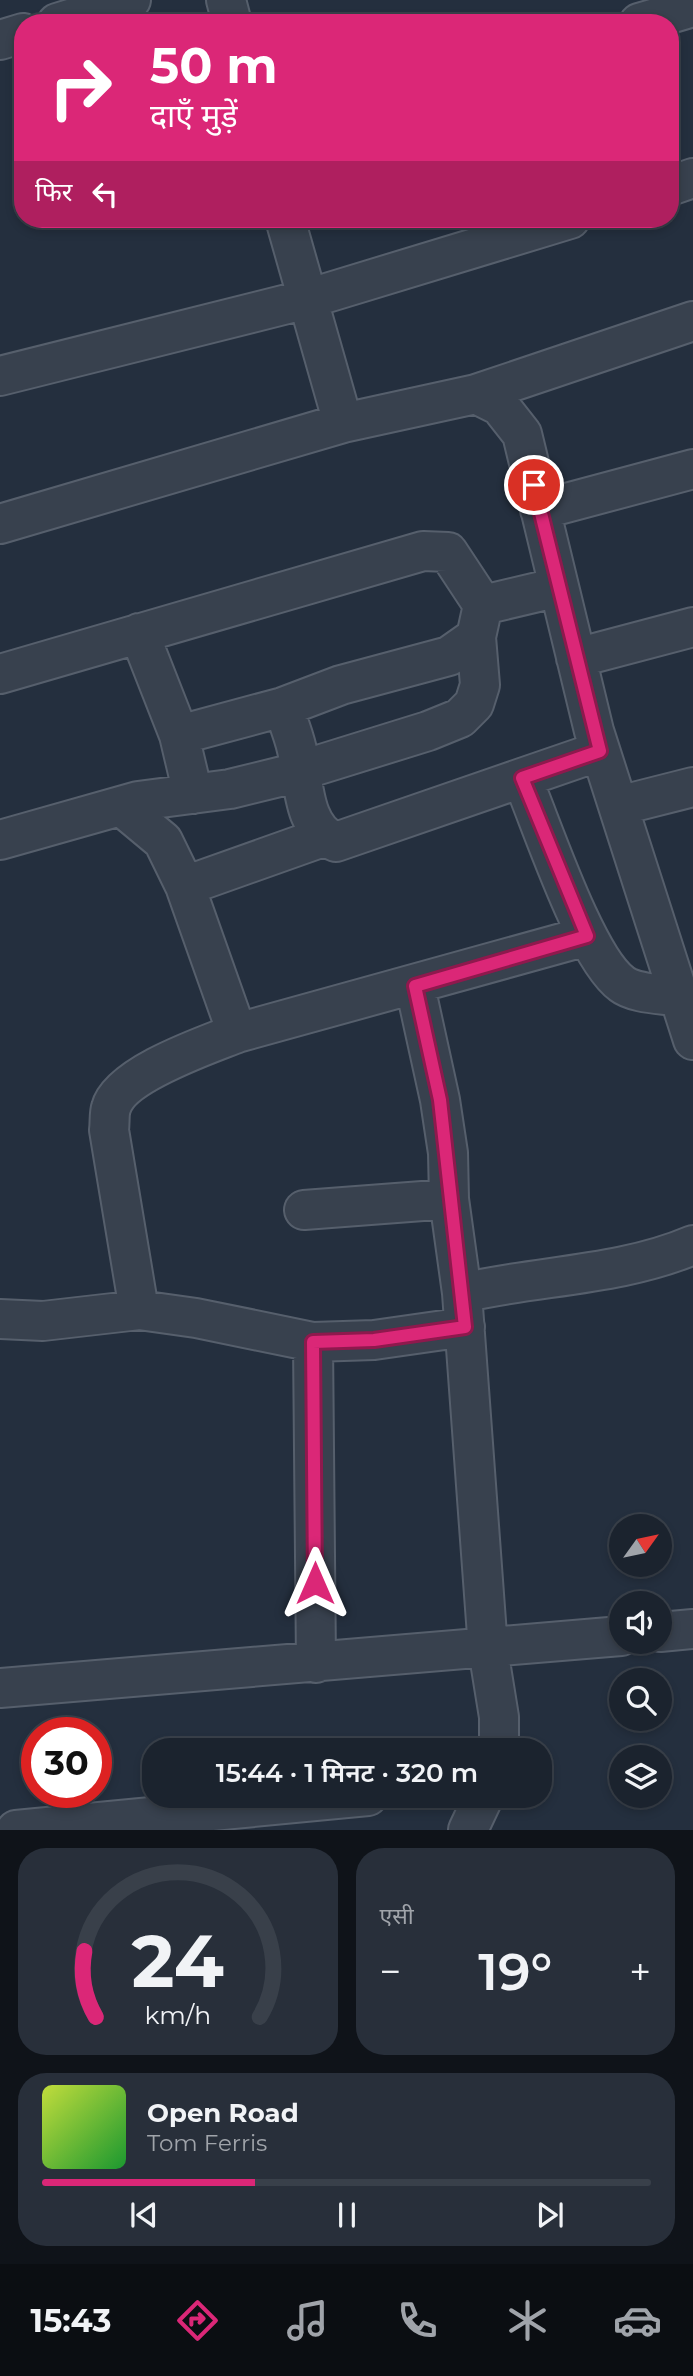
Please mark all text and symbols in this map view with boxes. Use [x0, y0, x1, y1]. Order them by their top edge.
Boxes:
text: 50 m [150, 36, 278, 95]
icon: right [35, 42, 126, 133]
text: दाएँ मुड़ें [150, 96, 238, 135]
icon: left [86, 175, 124, 213]
text: फिर [35, 176, 72, 208]
pin [504, 455, 564, 515]
icon: arrive [515, 466, 553, 504]
north arrow [609, 1514, 672, 1577]
map controls [609, 1514, 672, 1808]
position arrow [278, 1546, 352, 1620]
button: sound [609, 1591, 672, 1654]
button: search [609, 1668, 672, 1731]
speed limit sign: 30 [21, 1717, 112, 1808]
button: layers [609, 1745, 672, 1808]
text: 15:44 · 1 मिनट · 320 m [216, 1757, 478, 1789]
text: एसी [380, 1902, 414, 1930]
text: 24 [132, 1918, 224, 2006]
text: 19° [478, 1940, 552, 2003]
text: − [380, 1948, 401, 1995]
text: + [629, 1948, 651, 1995]
text: km/h [144, 2000, 211, 2030]
text: Open Road [147, 2097, 299, 2129]
text: Tom Ferris [147, 2129, 267, 2157]
icon: previous [125, 2196, 163, 2234]
icon: pause [328, 2196, 366, 2234]
icon: next [531, 2196, 569, 2234]
icon: directions [173, 2296, 222, 2345]
icon: music [283, 2296, 332, 2345]
icon: phone [393, 2296, 442, 2345]
icon: climate [503, 2296, 552, 2345]
icon: car [613, 2296, 662, 2345]
text: 15:43 [31, 2301, 111, 2340]

